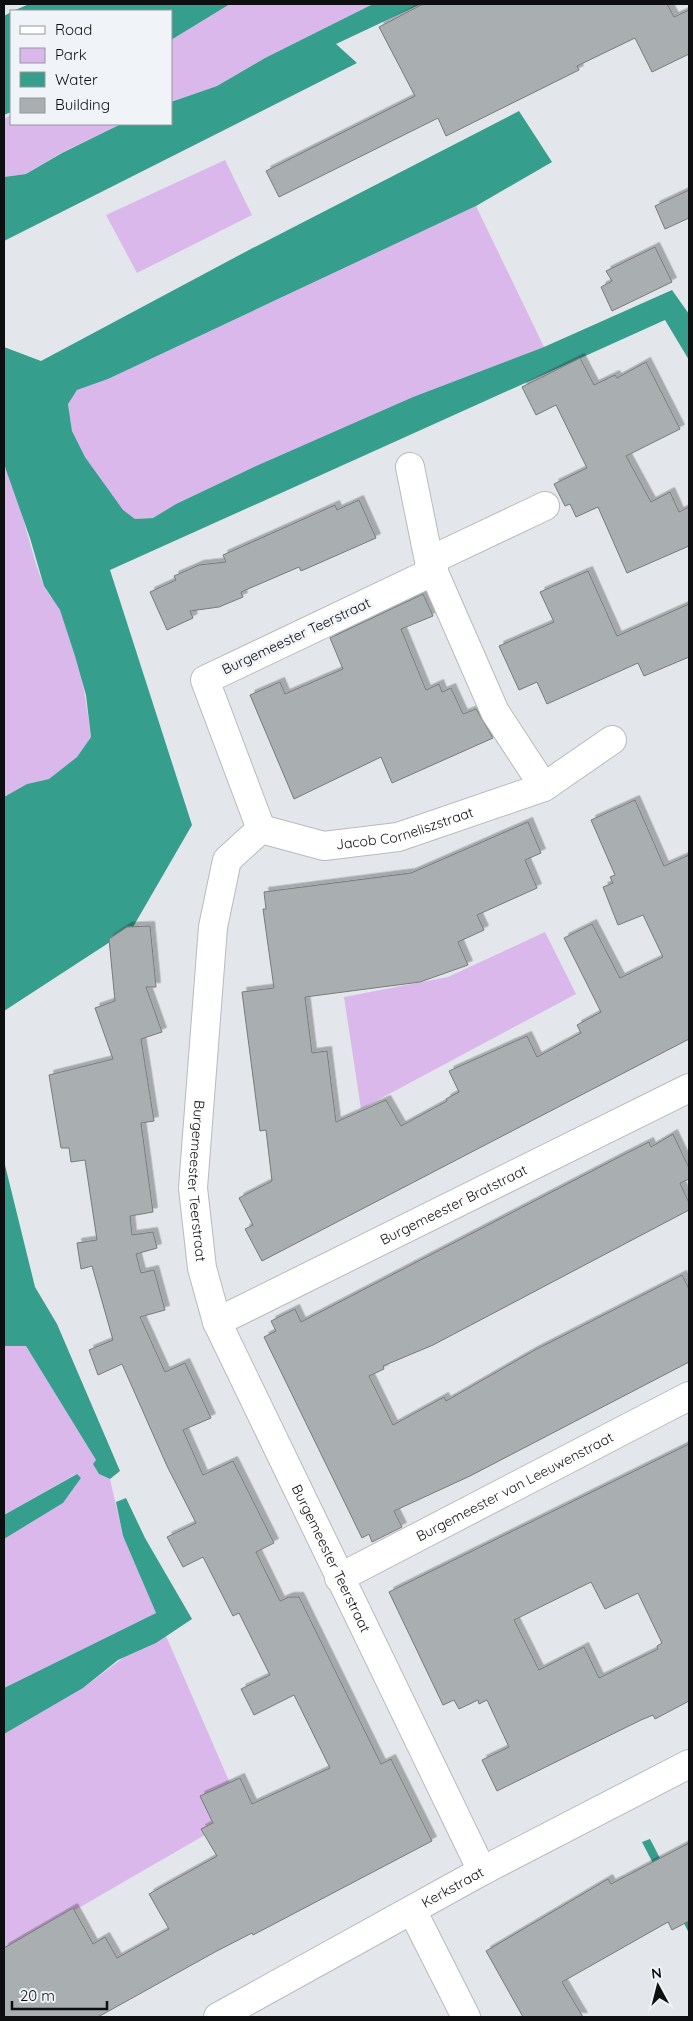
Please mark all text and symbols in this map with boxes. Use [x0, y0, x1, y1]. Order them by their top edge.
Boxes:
legend [10, 10, 172, 125]
text: Road [55, 20, 92, 39]
text: Park [55, 45, 87, 64]
text: Water [55, 70, 98, 89]
text: Building [55, 95, 110, 114]
street label: Burgemeester Teerstraat [219, 594, 373, 678]
street label: Jacob Corneliszstraat [335, 803, 476, 853]
street label: Burgemeester Teerstraat [184, 1099, 210, 1263]
street label: Burgemeester Bratstraat [377, 1161, 530, 1249]
street label: Burgemeester van Leeuwenstraat [413, 1428, 617, 1545]
street label: Burgemeester Teerstraat [288, 1481, 375, 1635]
street label: Kerkstraat [418, 1863, 487, 1912]
north arrow [633, 1961, 683, 2011]
text: N [650, 1964, 663, 1983]
scale bar [12, 1978, 108, 2010]
text: 20 m [20, 1986, 55, 2005]

